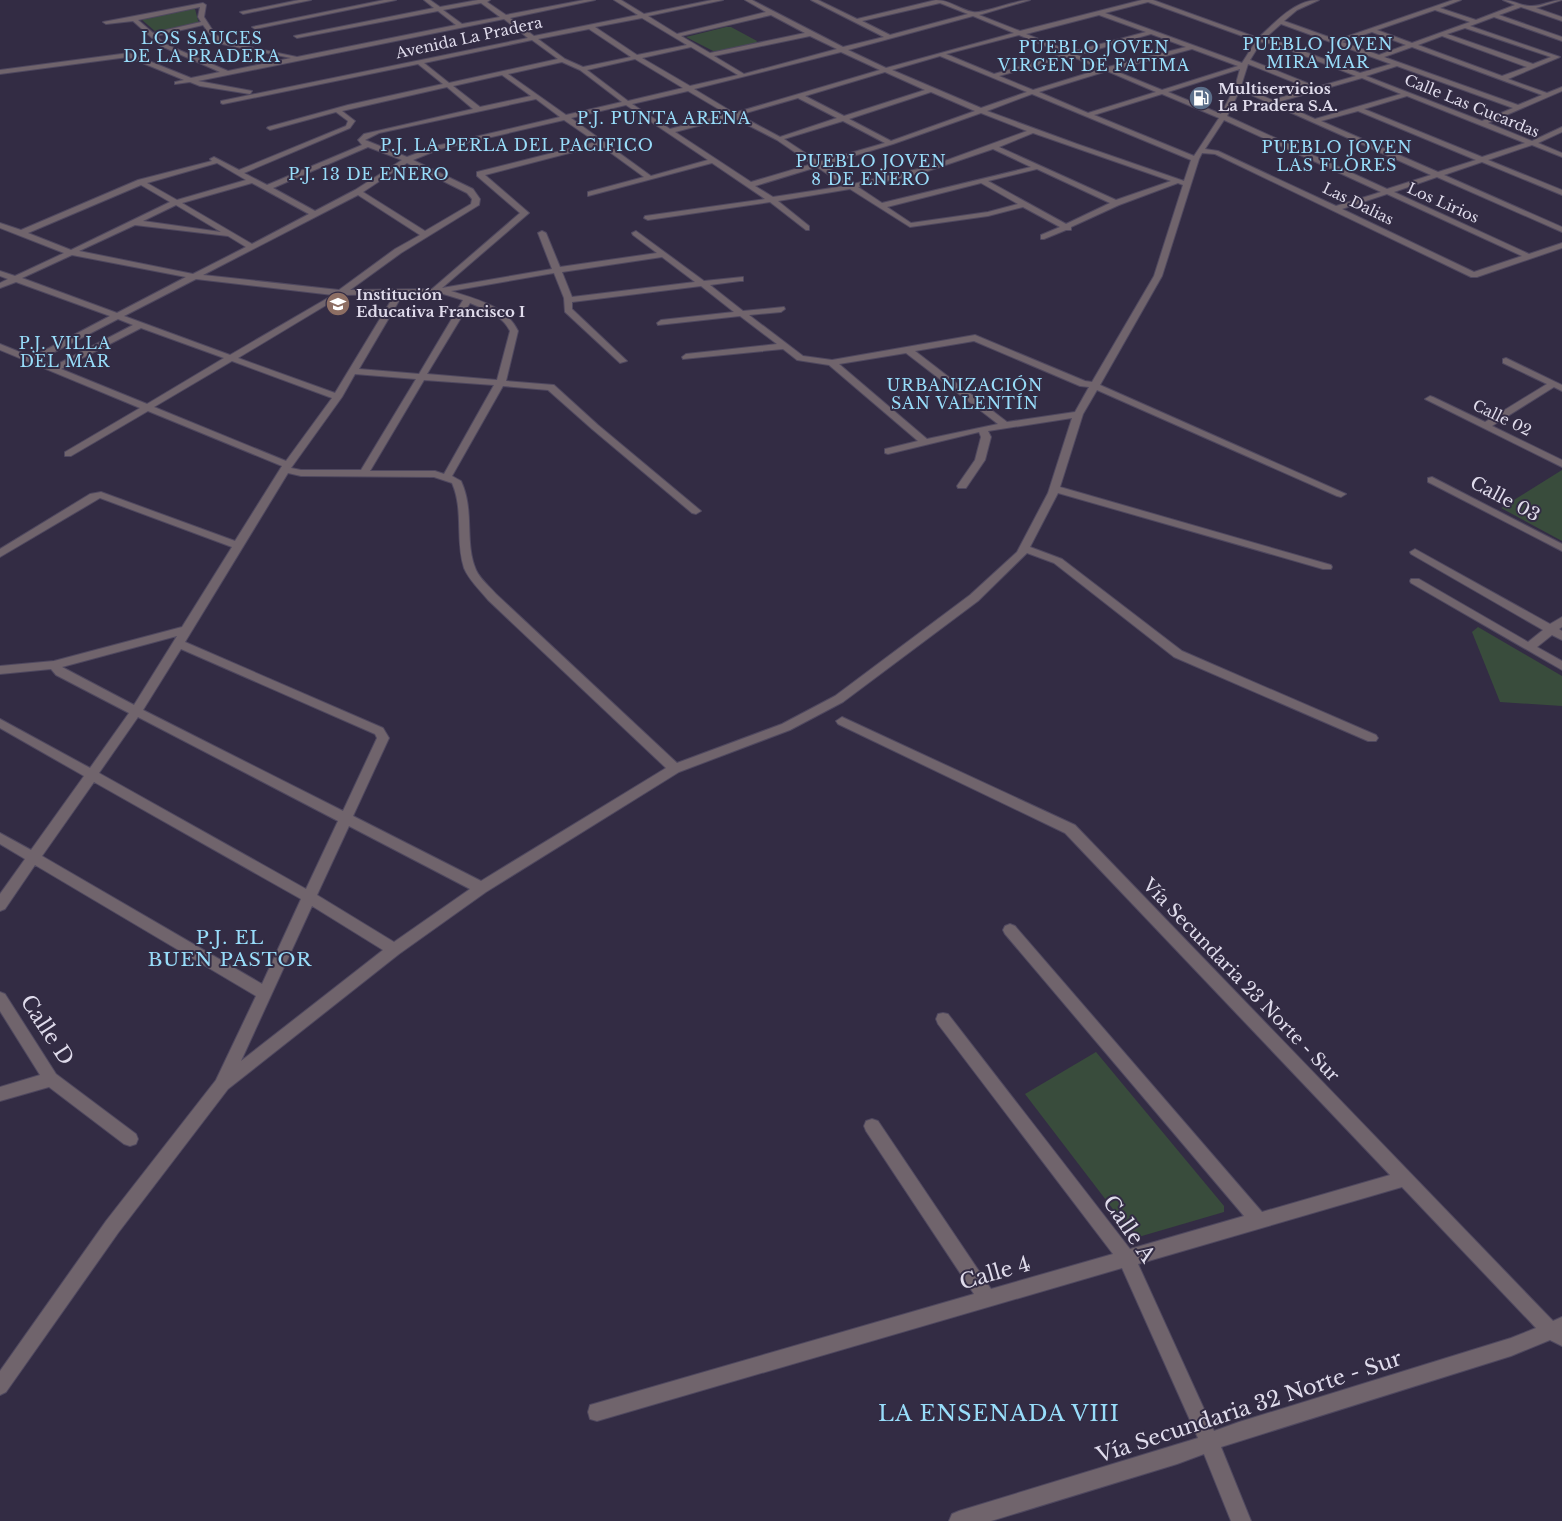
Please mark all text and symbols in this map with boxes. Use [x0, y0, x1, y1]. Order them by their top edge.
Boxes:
street label: Avenida La Pradera [393, 13, 545, 63]
district label: LOS SAUCES DE LA PRADERA [123, 28, 281, 66]
district label: PUEBLO JOVEN MIRA MAR [1242, 34, 1394, 72]
district label: PUEBLO JOVEN VIRGEN DE FATIMA [997, 37, 1190, 75]
street label: Calle Las Cucardas [1402, 70, 1543, 141]
place label: Multiservicios La Pradera S.A. [1218, 79, 1338, 115]
fuel station icon: Multiservicios La Pradera S.A. [1188, 85, 1214, 111]
district label: P.J. PUNTA ARENA [577, 108, 751, 128]
district label: P.J. LA PERLA DEL PACIFICO [380, 135, 654, 155]
district label: PUEBLO JOVEN LAS FLORES [1261, 137, 1413, 175]
district label: PUEBLO JOVEN 8 DE ENERO [795, 151, 947, 189]
district label: P.J. 13 DE ENERO [288, 164, 450, 184]
street label: Las Dalias [1319, 178, 1397, 229]
street label: Los Lirios [1404, 178, 1482, 227]
place label: Institución Educativa Francisco I [356, 285, 525, 321]
school or university icon: Institución Educativa Francisco I [325, 291, 351, 317]
district label: P.J. VILLA DEL MAR [19, 333, 111, 371]
district label: URBANIZACIÓN SAN VALENTÍN [887, 375, 1043, 413]
street label: Calle 02 [1470, 395, 1535, 440]
street label: Calle 03 [1466, 472, 1544, 526]
street label: Vía Secundaria 23 Norte - Sur [1137, 873, 1344, 1086]
district label: P.J. EL BUEN PASTOR [148, 926, 312, 971]
street label: Calle D [15, 990, 79, 1070]
street label: Calle A [1097, 1190, 1161, 1268]
street label: Calle 4 [957, 1251, 1033, 1295]
street label: Vía Secundaria 32 Norte - Sur [1092, 1345, 1405, 1469]
district label: LA ENSENADA VIII [878, 1400, 1120, 1427]

